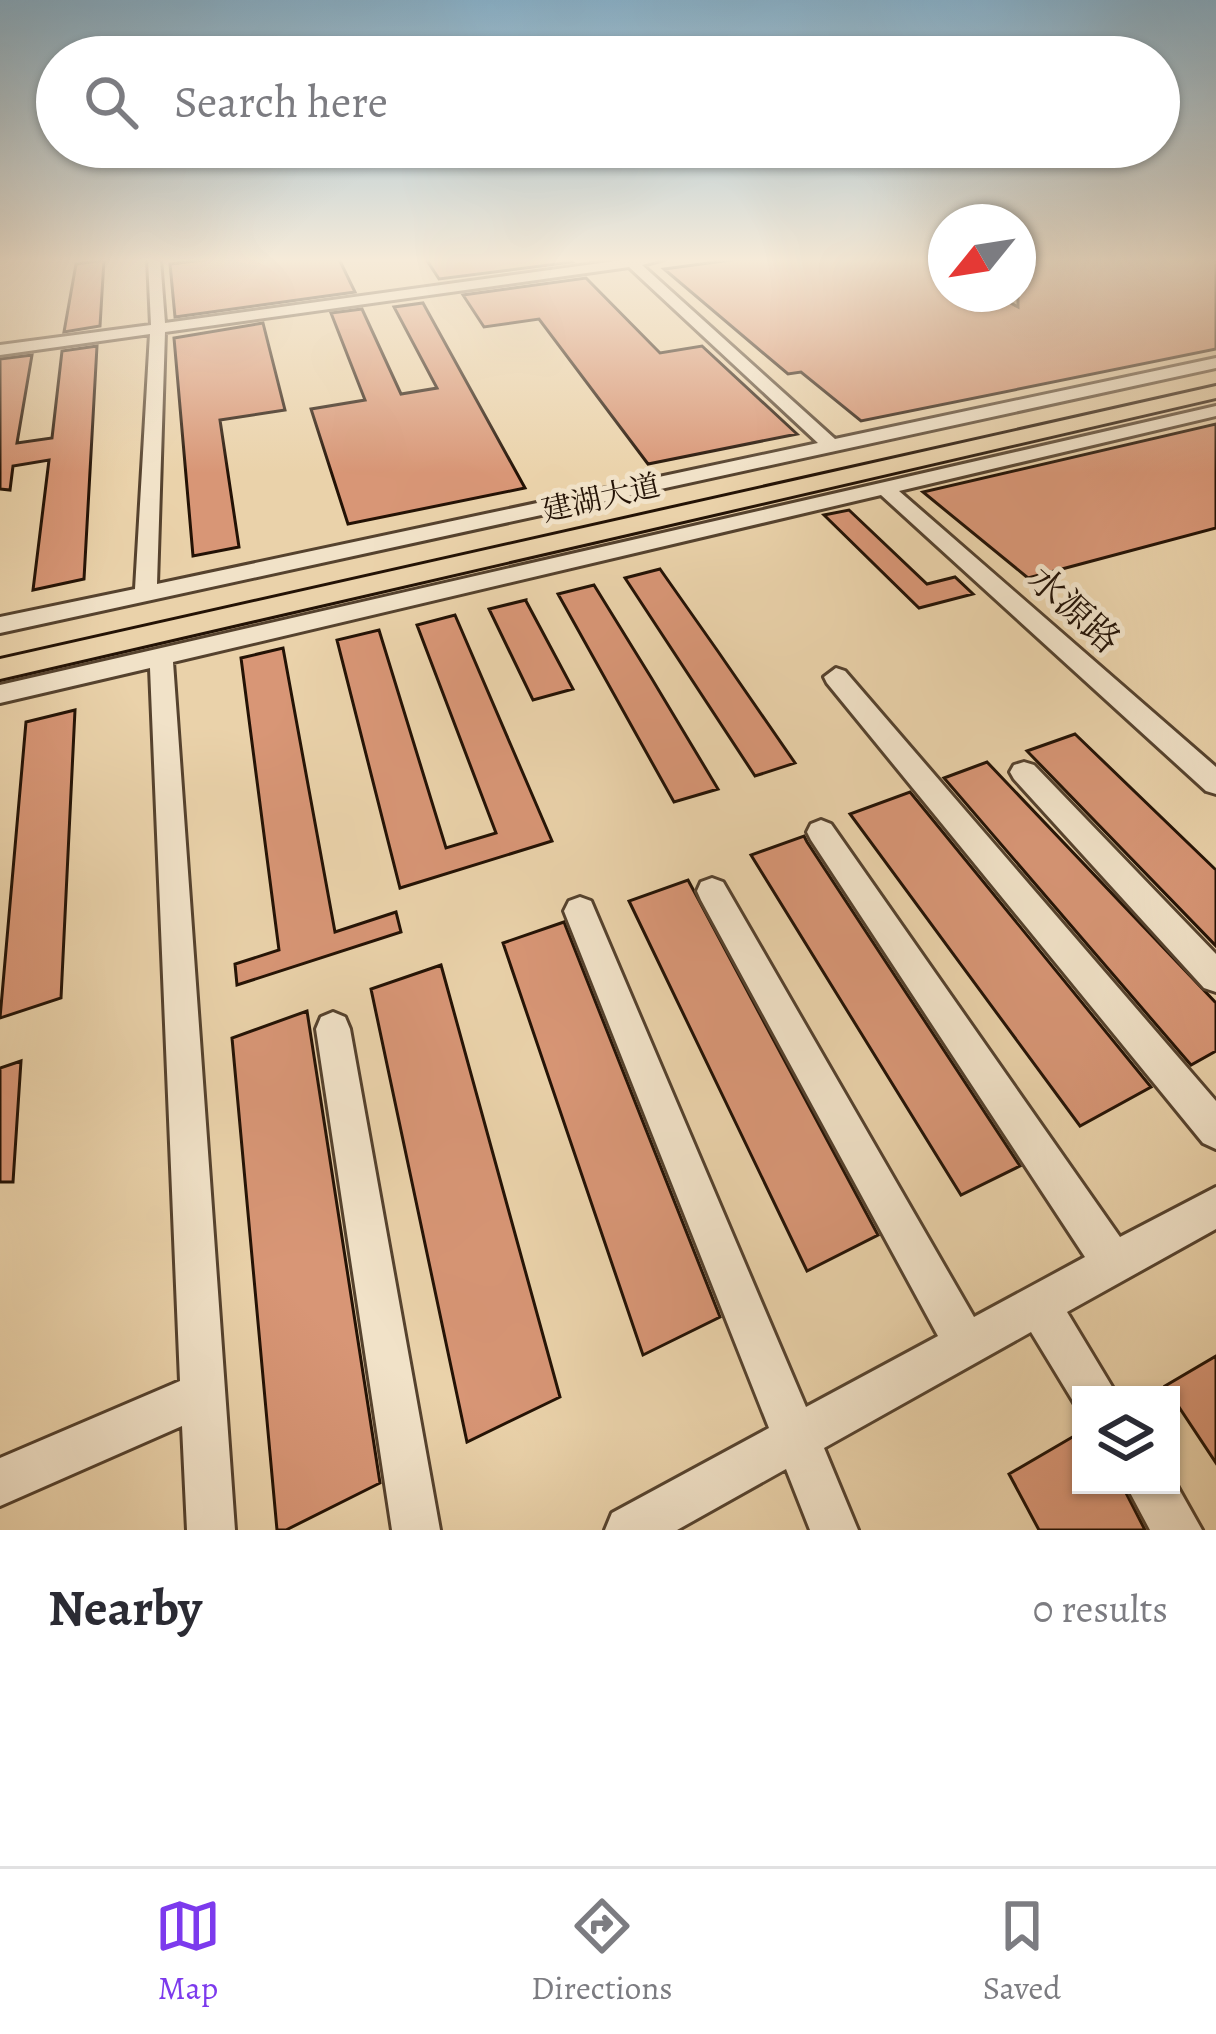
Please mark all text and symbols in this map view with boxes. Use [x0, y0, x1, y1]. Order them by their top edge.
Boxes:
search box [36, 36, 1180, 168]
icon: search [78, 69, 144, 135]
text: Search here [174, 71, 388, 133]
north arrow [928, 204, 1036, 312]
street label: 建湖大道 [538, 465, 664, 531]
street label: 水源路 [1018, 555, 1131, 664]
map controls [1072, 1386, 1180, 1494]
button: layers [1072, 1386, 1180, 1494]
text: Nearby [48, 1573, 202, 1643]
text: 0 results [1033, 1582, 1168, 1635]
tab: Map [155, 1893, 221, 2010]
tab: Directions [531, 1893, 673, 2010]
tab: Saved [983, 1893, 1061, 2010]

